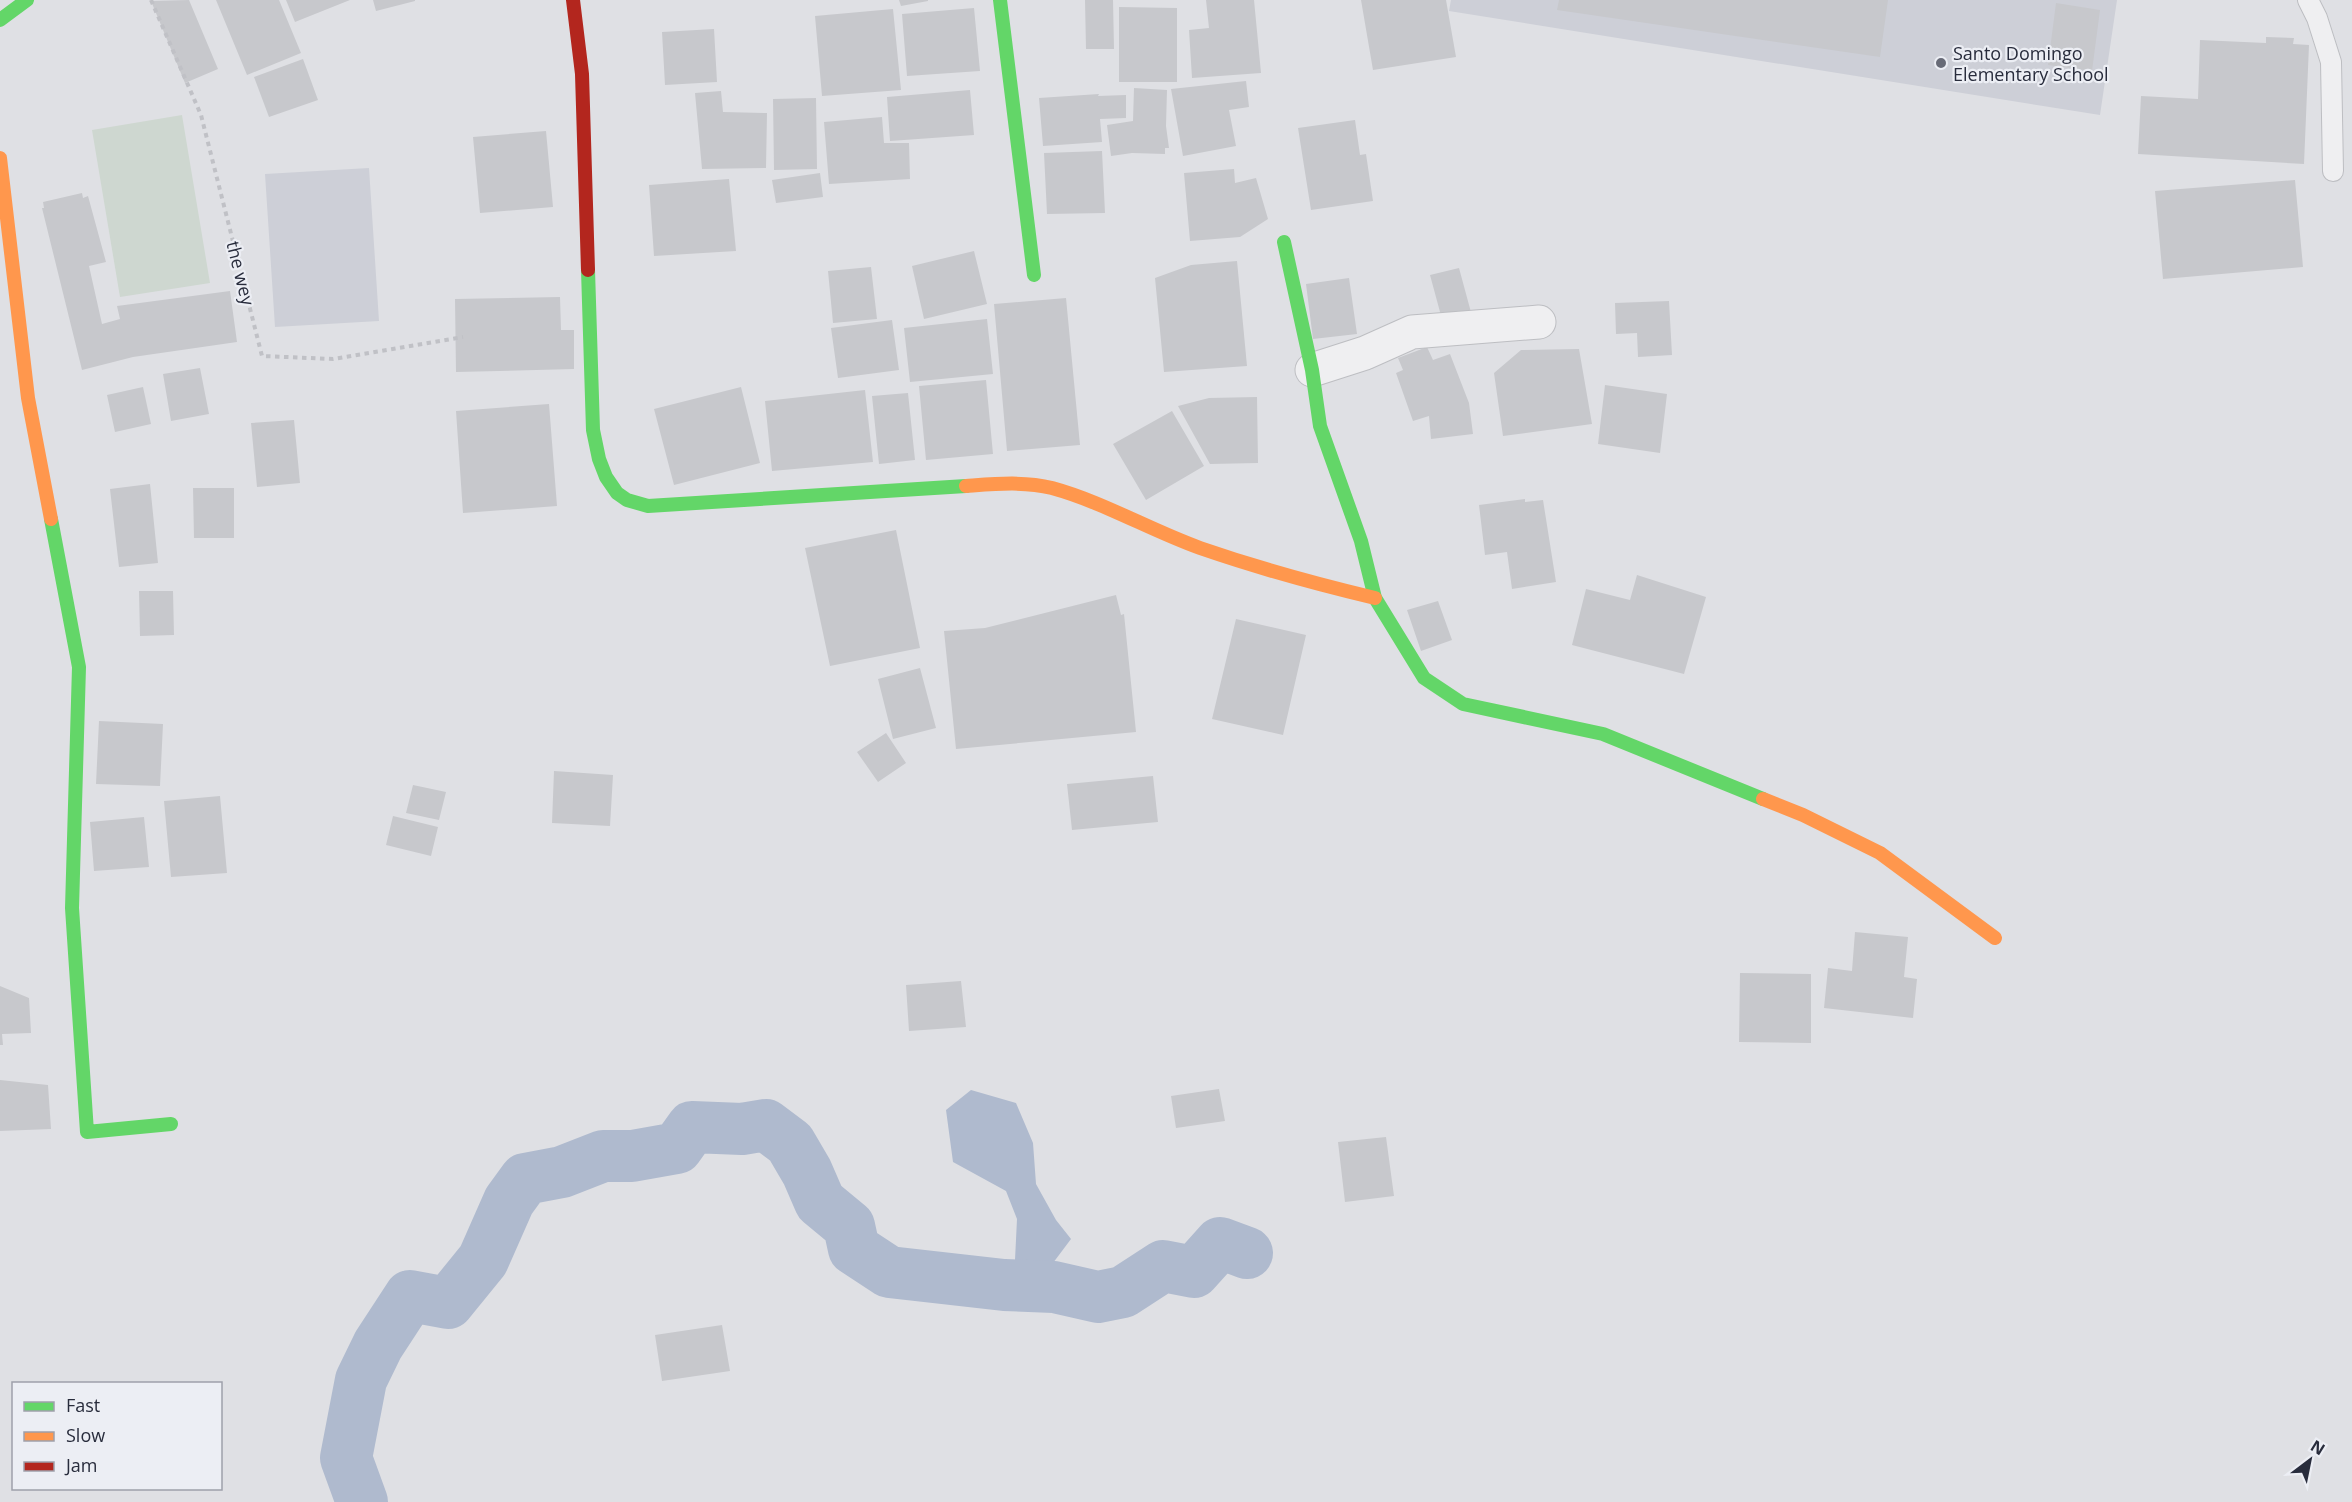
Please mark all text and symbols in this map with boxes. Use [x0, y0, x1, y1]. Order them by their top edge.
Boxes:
place label: Santo Domingo Elementary School [1953, 41, 2109, 86]
marker: Santo Domingo Elementary School [1934, 56, 1948, 70]
street label: the wey [221, 238, 261, 309]
legend [12, 1382, 222, 1490]
text: Fast [66, 1393, 100, 1417]
text: Slow [66, 1423, 105, 1447]
north arrow [2280, 1430, 2340, 1490]
text: N [2307, 1435, 2329, 1460]
text: Jam [64, 1453, 98, 1477]

